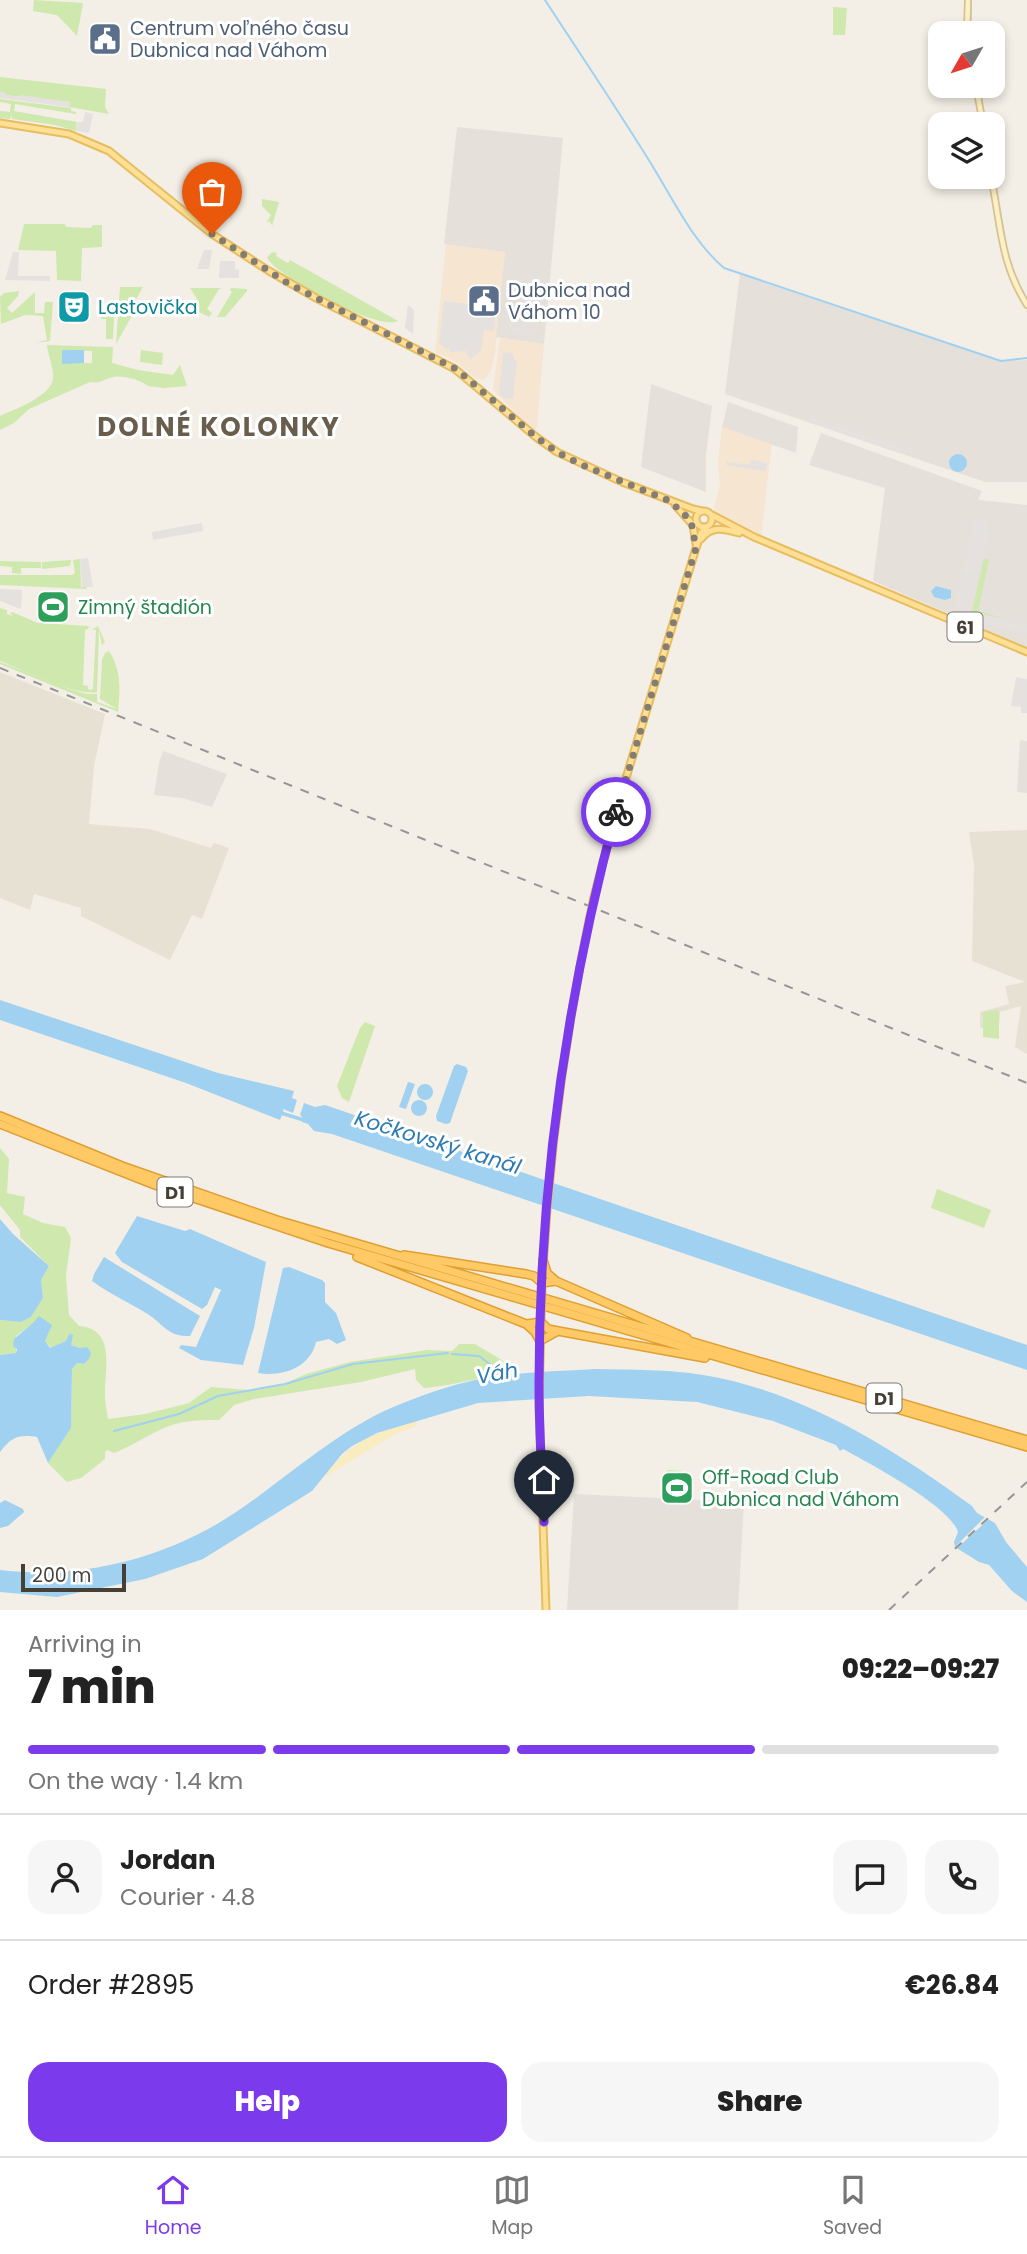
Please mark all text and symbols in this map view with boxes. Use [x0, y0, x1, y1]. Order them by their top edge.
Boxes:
place label: Centrum voľného času Dubnica nad Váhom [130, 15, 349, 64]
public building icon: Centrum voľného času Dubnica nad Váhom [86, 20, 124, 58]
north arrow [928, 21, 1004, 98]
map controls [928, 21, 1005, 189]
button: layers [928, 112, 1005, 189]
pin [182, 162, 242, 234]
icon: bag [193, 173, 231, 211]
place label: Dubnica nad Váhom 10 [508, 277, 631, 326]
public building icon: Dubnica nad Váhom 10 [465, 282, 503, 320]
theatre icon: Lastovička [55, 288, 93, 326]
place label: Lastovička [98, 294, 198, 321]
district label: DOLNÉ KOLONKY [97, 409, 341, 445]
sports icon: Zimný štadión [34, 588, 72, 626]
place label: Zimný štadión [78, 594, 212, 621]
road number: 61 [948, 612, 982, 642]
courier [581, 777, 651, 847]
icon: bike [597, 793, 635, 831]
water label: Kočkovský kanál [351, 1103, 525, 1181]
road number: D1 [158, 1177, 192, 1206]
water label: Váh [474, 1355, 520, 1391]
road number: D1 [866, 1384, 902, 1413]
pin [514, 1450, 574, 1522]
icon: home [525, 1461, 563, 1499]
place label: Off-Road Club Dubnica nad Váhom [702, 1464, 899, 1513]
sports icon: Off-Road Club Dubnica nad Váhom [658, 1469, 696, 1507]
scale bar [21, 1561, 126, 1593]
text: 200 m [32, 1562, 91, 1589]
text: Arriving in [28, 1628, 142, 1660]
text: 09:22–09:27 [842, 1651, 999, 1687]
text: 7 min [28, 1655, 156, 1719]
text: On the way · 1.4 km [28, 1765, 243, 1797]
button: person [28, 1840, 102, 1914]
button: chat [833, 1840, 907, 1914]
button: phone [925, 1840, 999, 1914]
text: Jordan [120, 1842, 216, 1878]
text: Courier · 4.8 [120, 1881, 255, 1913]
text: Order #2895 [28, 1967, 194, 2003]
text: €26.84 [905, 1967, 999, 2003]
button: Help [28, 2062, 507, 2142]
button: Share [521, 2062, 999, 2142]
tab: Home [145, 2171, 202, 2242]
tab: Map [491, 2171, 533, 2242]
tab: Saved [823, 2171, 882, 2242]

